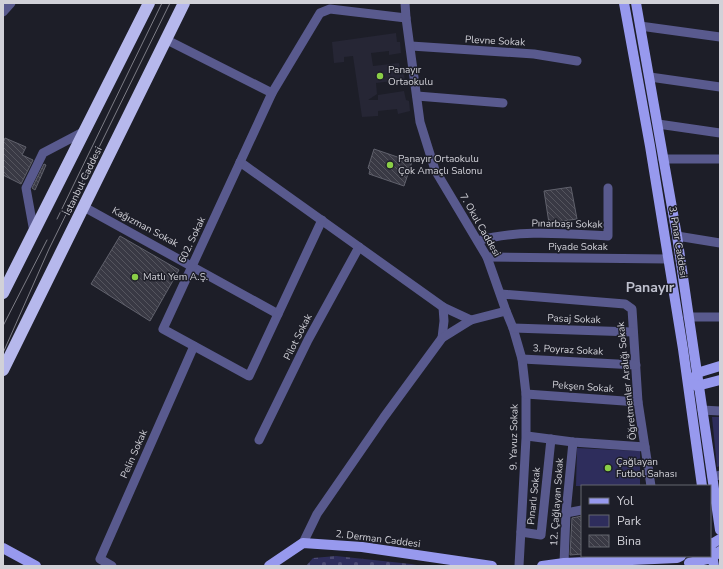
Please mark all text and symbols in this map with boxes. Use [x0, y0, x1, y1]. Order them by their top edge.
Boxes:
street label: Plevne Sokak [465, 32, 526, 50]
place label: Panayır Ortaokulu [388, 63, 433, 89]
marker: Panayır Ortaokulu [375, 71, 385, 81]
street label: İstanbul Caddesi [60, 144, 106, 218]
place label: Panayır Ortaokulu Çok Amaçlı Salonu [398, 152, 482, 178]
marker: Panayır Ortaokulu Çok Amaçlı Salonu [385, 160, 395, 170]
street label: 7. Okul Caddesi [456, 191, 504, 259]
street label: Kağızman Sokak [109, 204, 182, 251]
street label: 3. Pınar Caddesi [665, 205, 691, 279]
street label: 602. Sokak [175, 214, 209, 266]
street label: Pınarbaşı Sokak [531, 216, 604, 232]
street label: Piyade Sokak [548, 240, 609, 254]
place label: Matlı Yem A.Ş. [143, 270, 208, 284]
marker: Matlı Yem A.Ş. [130, 272, 140, 282]
district label: Panayır [626, 278, 675, 297]
street label: Pilot Sokak [280, 311, 316, 363]
street label: Pasaj Sokak [547, 311, 602, 327]
street label: Öğretmenler Aralığı Sokak [614, 320, 640, 441]
street label: 3. Poyraz Sokak [532, 341, 605, 359]
street label: Pekşen Sokak [552, 378, 615, 396]
street label: 9. Yavuz Sokak [506, 403, 522, 470]
street label: Pelin Sokak [117, 427, 151, 481]
place label: Çağlayan Futbol Sahası [616, 455, 677, 481]
street label: 12. Çağlayan Sokak [547, 456, 567, 547]
marker: Çağlayan Futbol Sahası [603, 463, 613, 473]
street label: Pınarlı Sokak [524, 465, 544, 526]
legend [581, 485, 711, 557]
text: Yol [616, 493, 634, 509]
text: Park [617, 513, 642, 529]
street label: 2. Derman Caddesi [335, 527, 421, 551]
text: Bina [617, 533, 641, 549]

